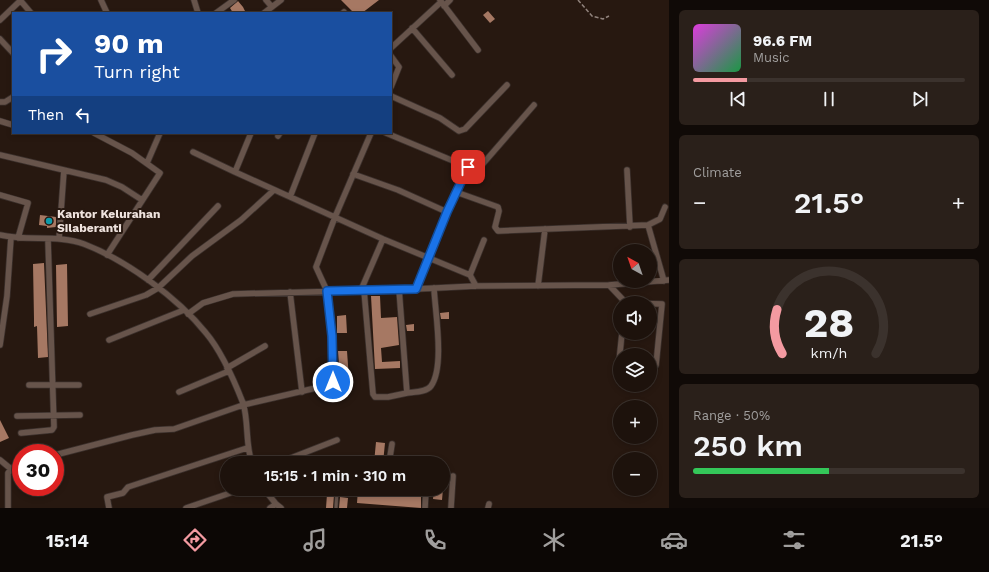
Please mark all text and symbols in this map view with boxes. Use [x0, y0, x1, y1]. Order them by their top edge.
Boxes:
text: 90 m [94, 27, 164, 60]
icon: right [28, 28, 80, 80]
text: 96.6 FM [753, 32, 812, 50]
text: Music [753, 50, 790, 65]
text: Turn right [94, 61, 180, 82]
icon: previous [727, 88, 749, 110]
icon: pause [818, 88, 840, 110]
icon: next [909, 88, 931, 110]
icon: left [72, 104, 94, 126]
text: Then [28, 106, 64, 124]
pin [451, 150, 485, 184]
icon: arrive [457, 156, 479, 178]
text: Climate [693, 165, 742, 180]
text: 21.5° [794, 185, 864, 220]
text: − [693, 190, 706, 215]
text: + [952, 190, 965, 215]
place label: Kantor Kelurahan Silaberanti [57, 207, 160, 235]
marker: Kantor Kelurahan Silaberanti [44, 216, 54, 226]
north arrow [613, 244, 657, 288]
map controls [613, 244, 657, 496]
button: sound [613, 296, 657, 340]
text: 28 [804, 298, 854, 347]
text: km/h [811, 345, 847, 361]
button: layers [613, 348, 657, 392]
position arrow [312, 361, 354, 403]
button: + [613, 400, 657, 444]
text: Range · 50% [693, 408, 770, 423]
text: 250 km [693, 428, 803, 463]
speed limit sign: 30 [12, 444, 64, 496]
button: − [613, 452, 657, 496]
text: 15:15 · 1 min · 310 m [264, 467, 406, 485]
icon: directions [181, 526, 209, 554]
icon: music [301, 526, 329, 554]
icon: phone [421, 526, 449, 554]
icon: climate [540, 526, 568, 554]
icon: car [660, 526, 688, 554]
icon: filters [780, 526, 808, 554]
text: 15:14 [46, 530, 89, 551]
text: 21.5° [900, 530, 943, 551]

